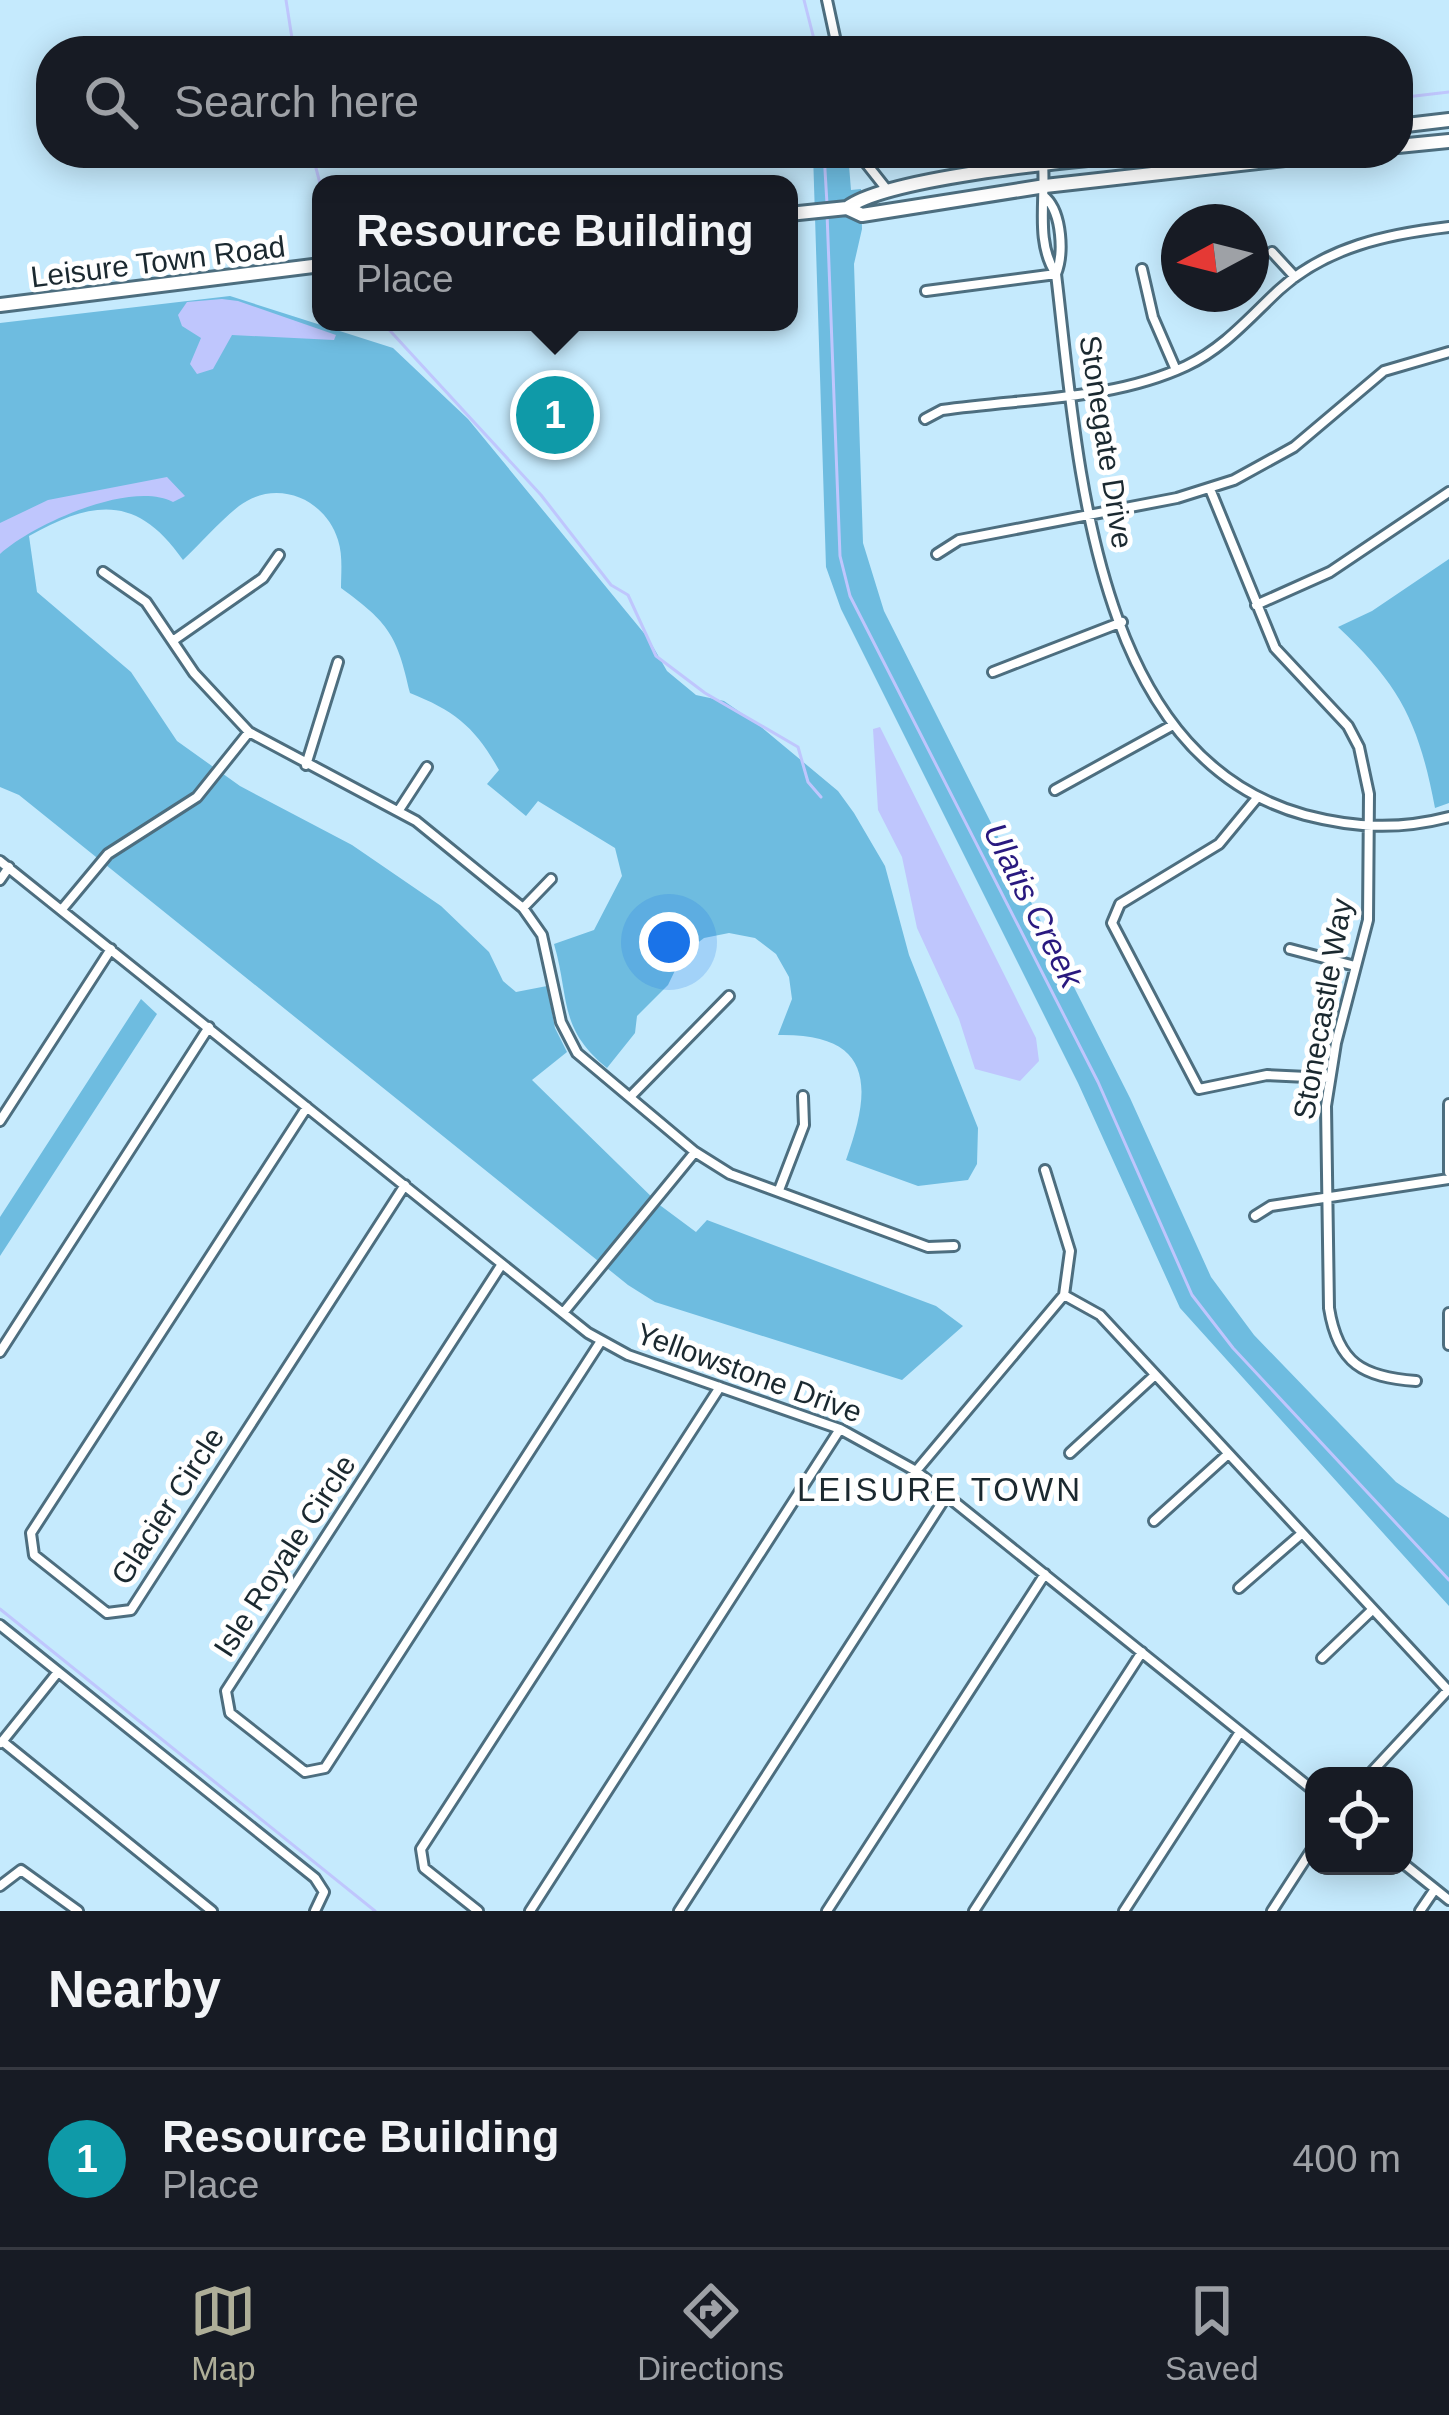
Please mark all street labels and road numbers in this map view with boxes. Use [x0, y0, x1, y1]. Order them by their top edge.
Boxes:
street label: Leisure Town Road [29, 230, 287, 293]
street label: Stonegate Drive [1073, 333, 1140, 551]
street label: Stonecastle Way [1287, 896, 1358, 1122]
street label: Yellowstone Drive [632, 1316, 866, 1429]
street label: Glacier Circle [105, 1421, 230, 1590]
street label: Isle Royale Circle [207, 1449, 362, 1663]

